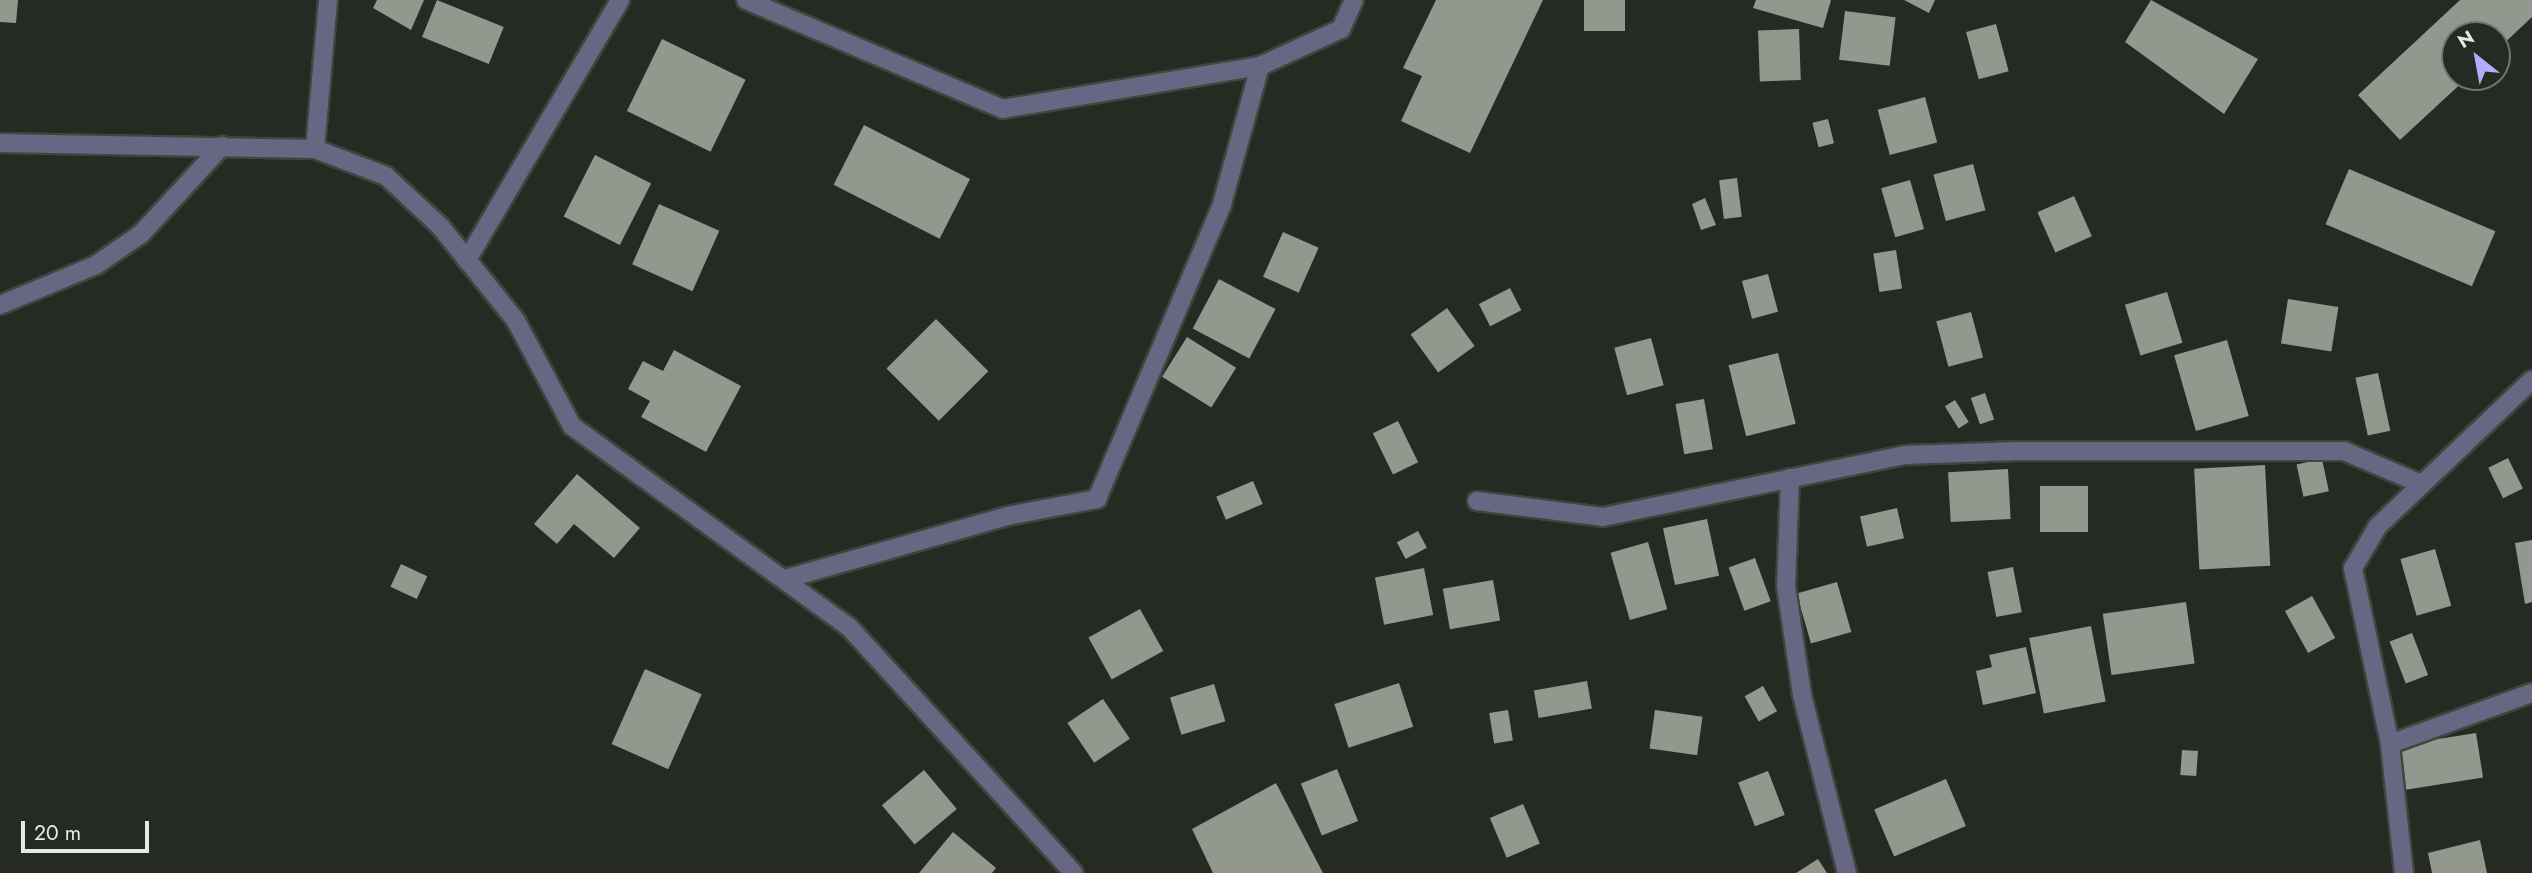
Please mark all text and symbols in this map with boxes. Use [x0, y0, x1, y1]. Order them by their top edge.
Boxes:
north arrow [2441, 21, 2511, 91]
text: N [2453, 24, 2479, 55]
scale bar [24, 806, 152, 850]
text: 20 m [34, 818, 81, 848]

